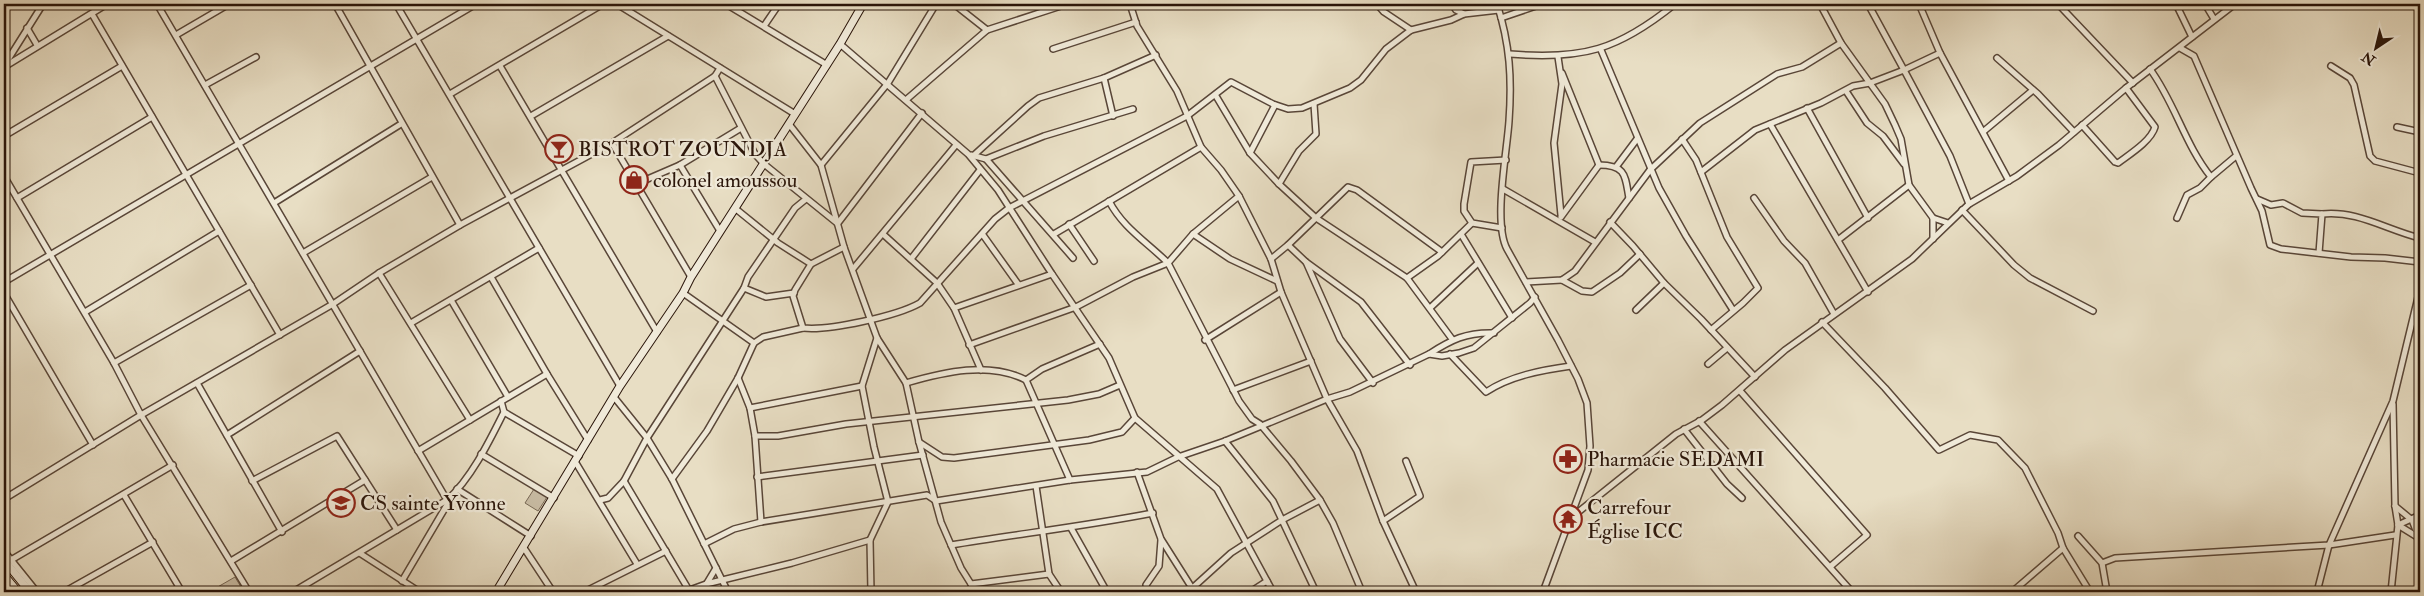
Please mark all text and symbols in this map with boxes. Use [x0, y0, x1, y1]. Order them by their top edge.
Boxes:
north arrow [2352, 22, 2402, 72]
text: N [2358, 47, 2380, 69]
bar icon: BISTROT ZOUNDJA [544, 134, 574, 164]
place label: BISTROT ZOUNDJA [578, 136, 787, 163]
shop icon: colonel amoussou [619, 165, 649, 195]
place label: colonel amoussou [653, 167, 798, 194]
pharmacy icon: Pharmacie SEDAMI [1553, 444, 1583, 474]
place label: Pharmacie SEDAMI [1587, 446, 1765, 473]
school or university icon: CS sainte Yvonne [326, 488, 356, 518]
place label: CS sainte Yvonne [360, 490, 506, 517]
place label: Carrefour Église ICC [1587, 494, 1683, 545]
temple icon: Carrefour Église ICC [1553, 504, 1583, 534]

